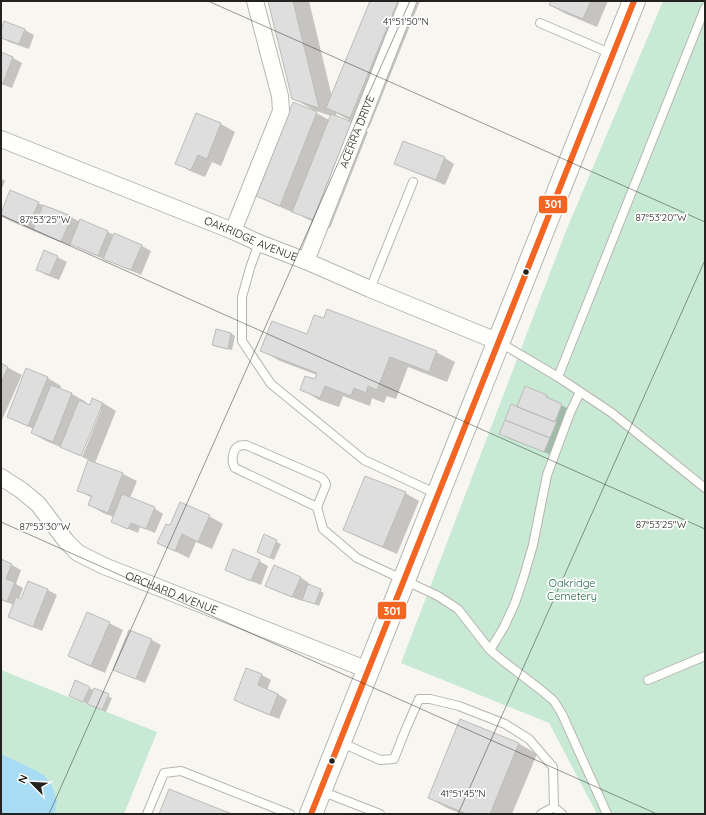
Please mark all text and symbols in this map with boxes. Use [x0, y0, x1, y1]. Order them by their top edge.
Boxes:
text: 41°51'50"N [383, 15, 429, 28]
street label: ACERRA DRIVE [336, 93, 377, 170]
line badge: 301 [538, 195, 568, 214]
text: 301 [545, 197, 561, 211]
text: 87°53'20"W [635, 211, 687, 224]
text: 87°53'25"W [20, 213, 71, 226]
street label: OAKRIDGE AVENUE [202, 213, 299, 264]
unlabelled marker [521, 267, 531, 277]
text: 87°53'25"W [636, 518, 687, 531]
text: 87°53'30"W [20, 520, 71, 533]
street label: ORCHARD AVENUE [123, 568, 220, 617]
park label: Oakridge Cemetery [547, 576, 597, 603]
line badge: 301 [377, 601, 407, 620]
text: 301 [384, 604, 400, 618]
unlabelled marker [327, 756, 337, 766]
north arrow [12, 763, 52, 803]
text: N [15, 772, 31, 785]
text: 41°51'45"N [440, 787, 486, 800]

